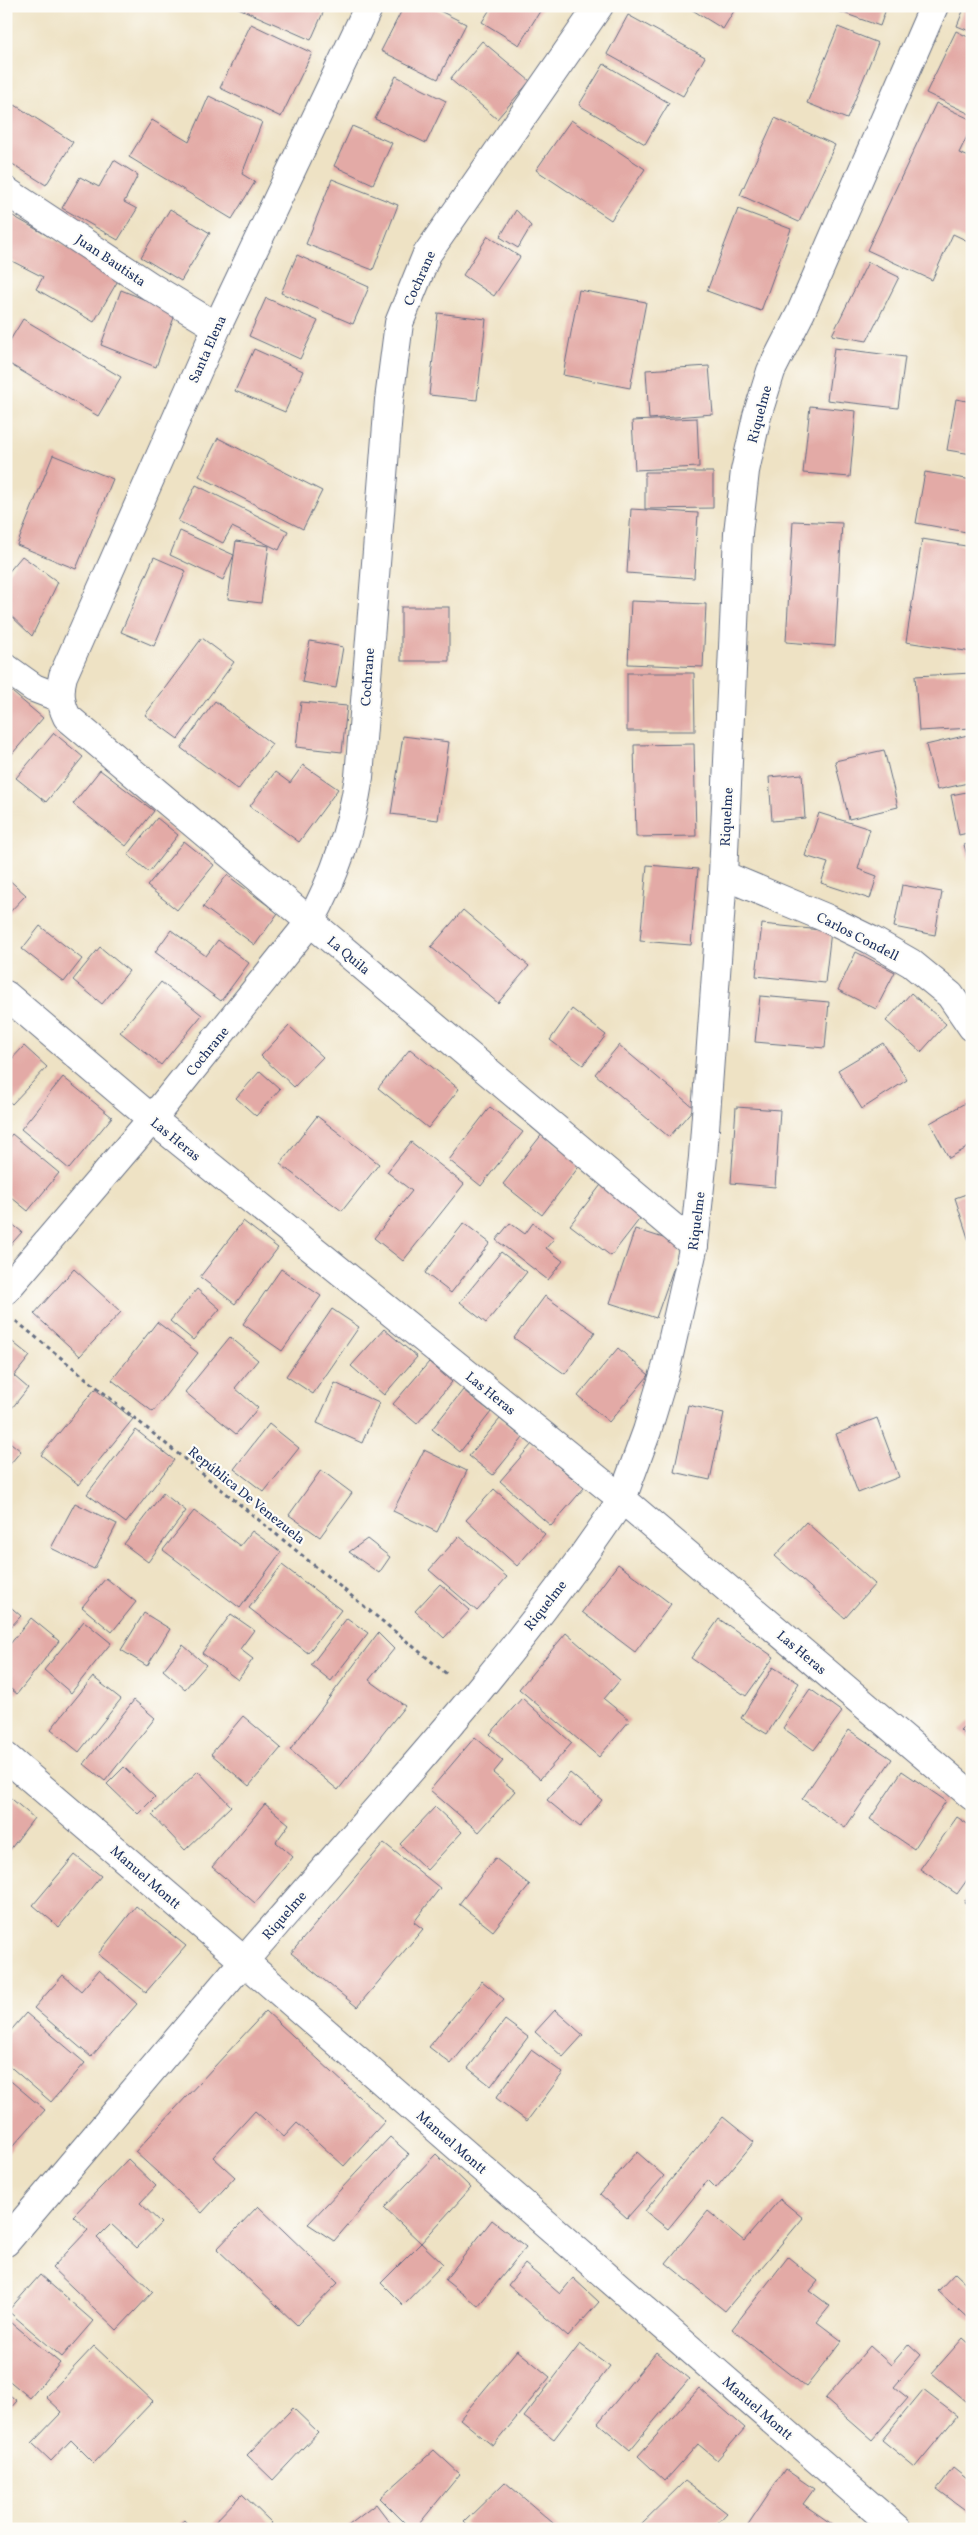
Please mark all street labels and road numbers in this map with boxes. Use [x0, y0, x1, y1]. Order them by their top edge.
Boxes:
street label: Juan Bautista [71, 231, 149, 292]
street label: Cochrane [400, 248, 441, 309]
street label: Santa Elena [185, 313, 232, 387]
street label: Riquelme [744, 383, 777, 445]
street label: Cochrane [357, 647, 380, 707]
street label: Riquelme [716, 787, 739, 847]
street label: Carlos Condell [813, 908, 902, 966]
street label: La Quila [322, 932, 374, 980]
street label: Cochrane [182, 1023, 234, 1081]
street label: Las Heras [146, 1114, 204, 1166]
street label: Riquelme [684, 1190, 711, 1252]
street label: Las Heras [461, 1368, 519, 1420]
street label: República De Venezuela [183, 1443, 309, 1549]
street label: Riquelme [520, 1576, 572, 1635]
street label: Las Heras [772, 1627, 830, 1680]
street label: Manuel Montt [106, 1842, 185, 1914]
street label: Riquelme [259, 1887, 312, 1945]
street label: Manuel Montt [412, 2107, 491, 2179]
street label: Manuel Montt [718, 2373, 797, 2445]

